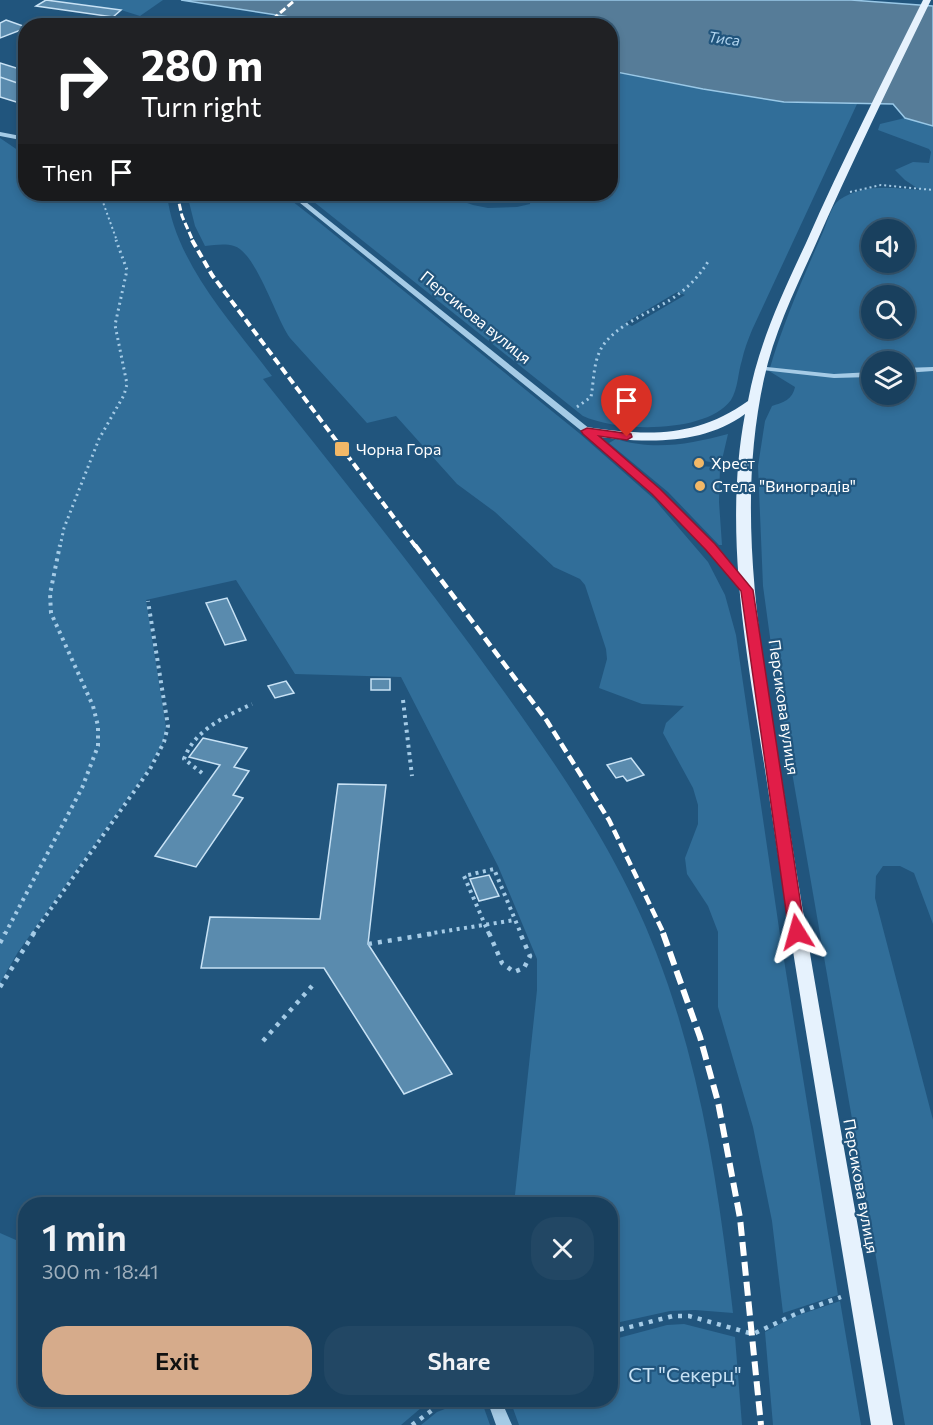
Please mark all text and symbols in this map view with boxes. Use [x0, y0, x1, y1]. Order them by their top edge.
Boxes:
water label: Тиса [707, 27, 742, 49]
text: 280 m [141, 38, 263, 90]
icon: right [42, 42, 120, 120]
text: Turn right [141, 90, 261, 123]
icon: arrive [105, 156, 138, 189]
text: Then [42, 159, 93, 186]
map controls [861, 219, 915, 405]
button: sound [861, 219, 915, 273]
street label: Персикова вулиця [417, 266, 535, 367]
button: search [861, 285, 915, 339]
button: layers [861, 351, 915, 405]
pin [601, 375, 652, 437]
icon: arrive [610, 384, 643, 417]
place label: Чорна Гора [356, 439, 441, 458]
marker: Чорна Гора [333, 440, 351, 458]
place label: Хрест [711, 453, 756, 472]
marker: Хрест [692, 456, 706, 470]
place label: Стела "Виноградів" [712, 476, 856, 495]
marker: Стела "Виноградів" [693, 479, 707, 493]
street label: Персикова вулиця [766, 638, 803, 776]
position arrow [765, 900, 829, 964]
street label: Персикова вулиця [840, 1117, 883, 1255]
text: 1 min [42, 1214, 127, 1258]
button: close [531, 1217, 594, 1280]
text: 300 m · 18:41 [42, 1259, 159, 1283]
button: Exit [42, 1326, 312, 1395]
button: Share [324, 1326, 594, 1395]
park label: СТ "Секерц" [628, 1362, 742, 1386]

